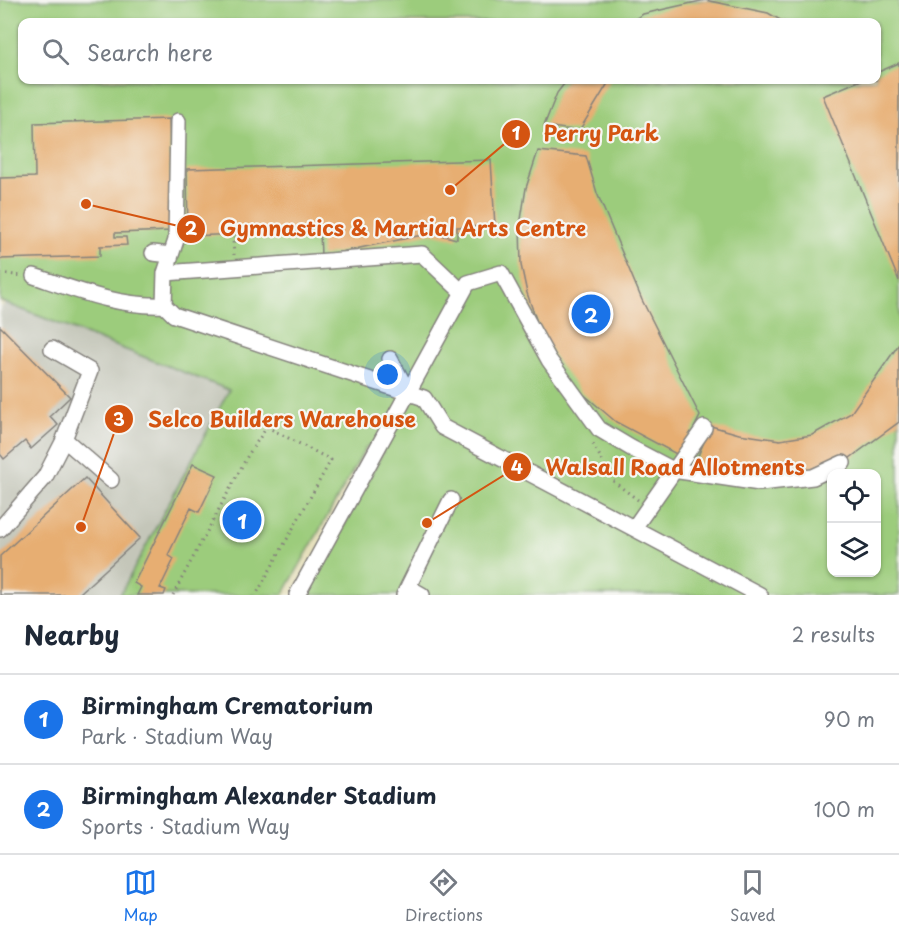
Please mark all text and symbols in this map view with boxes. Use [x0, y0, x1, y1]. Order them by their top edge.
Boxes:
search box [18, 18, 881, 84]
icon: search [39, 35, 72, 68]
text: Search here [87, 35, 213, 68]
callout: Perry Park [501, 114, 671, 153]
text: Perry Park [543, 116, 659, 148]
text: 1 [512, 119, 521, 146]
callout: Gymnastics & Martial Arts Centre [176, 210, 600, 249]
text: Gymnastics & Martial Arts Centre [220, 211, 586, 243]
text: 2 [185, 214, 198, 241]
pin: 2 [572, 292, 610, 336]
your location [373, 360, 402, 389]
callout: Selco Builders Warehouse [104, 400, 430, 439]
text: Selco Builders Warehouse [148, 402, 416, 434]
text: 3 [113, 405, 125, 432]
callout: Walsall Road Allotments [502, 448, 817, 487]
text: Walsall Road Allotments [545, 450, 805, 482]
text: 4 [511, 453, 523, 480]
map controls [827, 469, 881, 577]
button: locate [827, 469, 881, 523]
pin: 1 [222, 498, 262, 542]
button: layers [827, 523, 881, 577]
text: Nearby [24, 615, 119, 654]
text: 2 results [792, 619, 875, 649]
text: Birmingham Crematorium [81, 688, 373, 721]
text: 1 [39, 704, 48, 734]
text: 90 m [824, 704, 875, 734]
text: Park · Stadium Way [81, 721, 273, 751]
text: Birmingham Alexander Stadium [81, 778, 437, 811]
text: 2 [36, 794, 51, 824]
text: 100 m [814, 794, 875, 824]
text: Sports · Stadium Way [81, 811, 290, 841]
tab: Map [124, 866, 158, 926]
tab: Directions [405, 866, 483, 926]
tab: Saved [730, 866, 775, 926]

